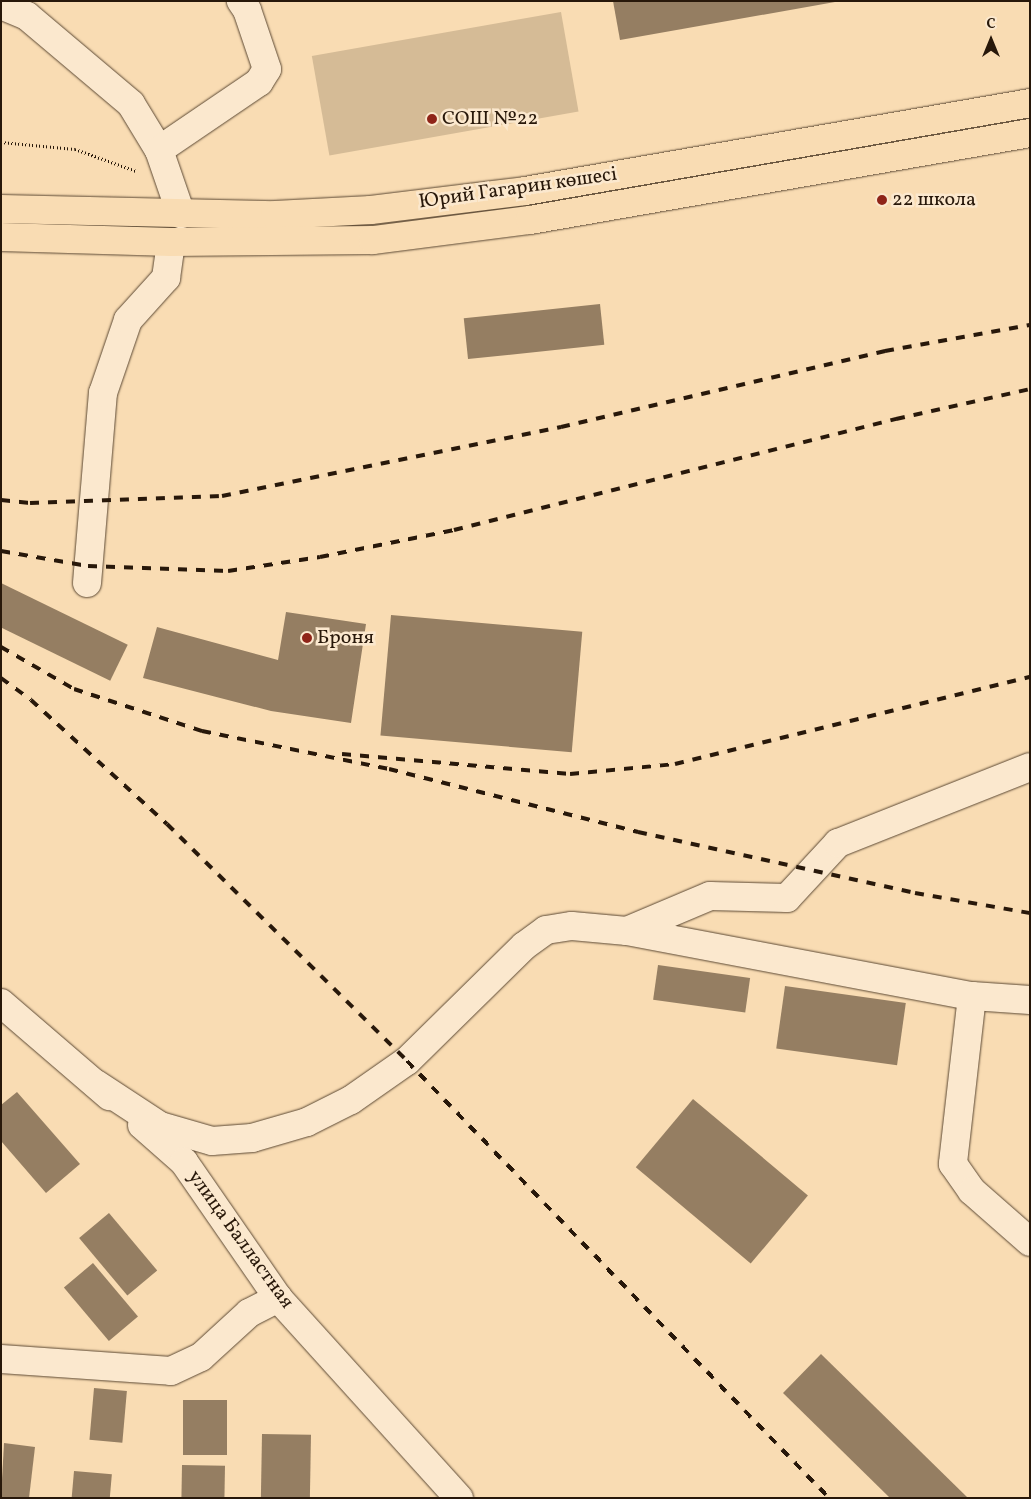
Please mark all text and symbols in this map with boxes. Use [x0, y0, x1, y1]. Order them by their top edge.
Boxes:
north arrow [966, 15, 1016, 65]
text: С [986, 15, 996, 34]
place label: СОШ №22 [442, 107, 538, 131]
marker: СОШ №22 [426, 113, 438, 125]
street label: Юрий Гагарин көшесі [417, 163, 619, 215]
place label: 22 школа [892, 188, 976, 212]
marker: 22 школа [876, 194, 888, 206]
place label: Броня [317, 626, 374, 650]
marker: Броня [301, 632, 313, 644]
street label: улица Балластная [182, 1166, 298, 1314]

